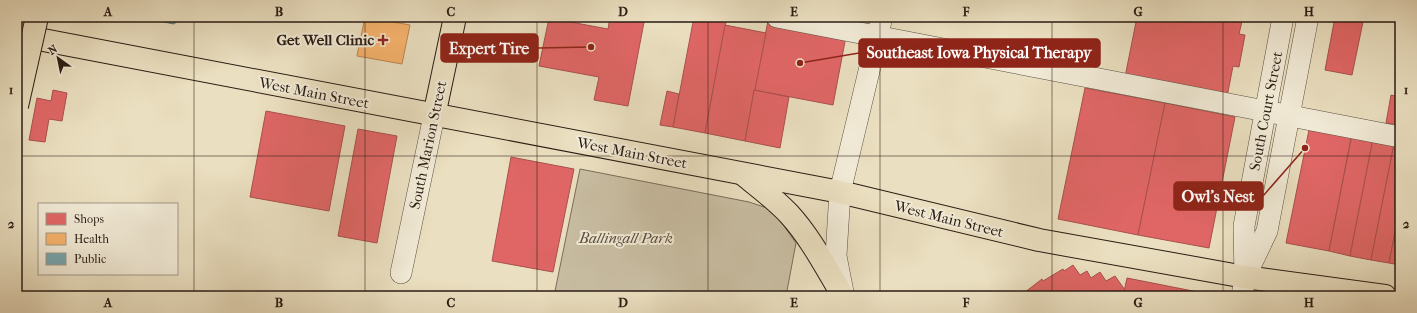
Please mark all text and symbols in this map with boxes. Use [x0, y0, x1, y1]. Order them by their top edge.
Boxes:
text: A [103, 4, 113, 19]
text: B [275, 4, 284, 19]
text: C [447, 4, 456, 19]
text: D [618, 4, 628, 19]
text: E [790, 4, 798, 19]
text: F [962, 4, 970, 19]
text: G [1133, 4, 1143, 19]
text: H [1304, 4, 1315, 19]
place label: Get Well Clinic [276, 31, 374, 49]
marker: Get Well Clinic [377, 34, 389, 46]
callout: Expert Tire [441, 34, 538, 62]
north arrow [38, 38, 78, 78]
text: Expert Tire [449, 39, 529, 59]
callout: Southeast Iowa Physical Therapy [859, 39, 1100, 67]
text: N [46, 42, 60, 58]
text: Southeast Iowa Physical Therapy [867, 43, 1093, 63]
street label: South Court Street [1246, 49, 1287, 172]
street label: West Main Street [256, 73, 371, 113]
street label: South Marion Street [406, 78, 451, 211]
text: 1 [9, 82, 14, 97]
text: 1 [1404, 82, 1409, 97]
street label: West Main Street [574, 133, 689, 173]
callout: Owl's Nest [1174, 182, 1263, 210]
text: Owl's Nest [1182, 187, 1255, 206]
street label: West Main Street [892, 196, 1006, 241]
legend [38, 203, 178, 275]
text: Shops [74, 212, 104, 226]
text: 2 [8, 216, 15, 231]
text: 2 [1403, 216, 1410, 231]
park label: Ballingall Park [578, 229, 673, 247]
text: Health [74, 232, 109, 246]
text: Public [74, 252, 106, 266]
text: A [103, 295, 113, 310]
text: B [275, 295, 284, 310]
text: C [447, 295, 456, 310]
text: D [618, 295, 628, 310]
text: E [790, 295, 798, 310]
text: F [962, 295, 970, 310]
text: G [1133, 295, 1143, 310]
text: H [1304, 295, 1315, 310]

